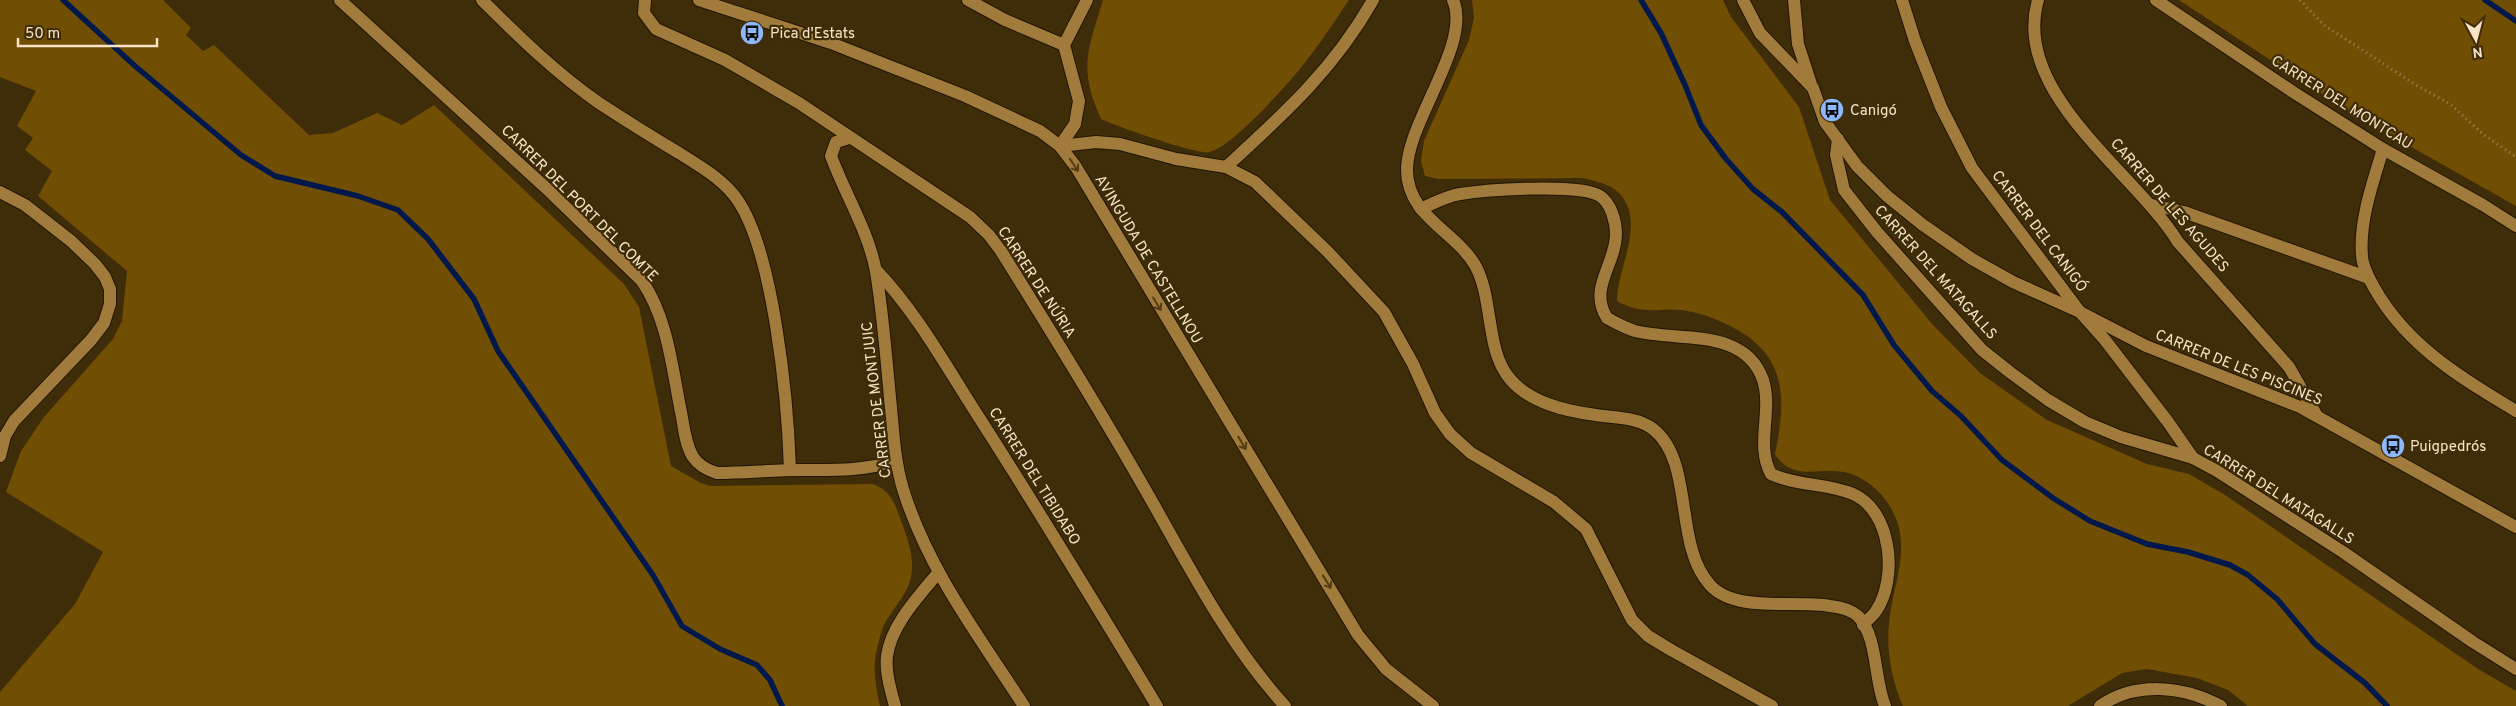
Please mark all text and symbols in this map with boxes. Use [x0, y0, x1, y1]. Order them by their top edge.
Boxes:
scale bar [18, 15, 156, 47]
north arrow [2451, 15, 2501, 65]
bus stop icon: Pica d'Estats [739, 20, 765, 46]
text: 50 m [25, 25, 60, 44]
place label: Pica d'Estats [770, 25, 855, 44]
text: N [2471, 42, 2483, 60]
street label: CARRER DEL MONTCAU [2267, 52, 2415, 155]
bus stop icon: Canigó [1819, 97, 1845, 123]
place label: Canigó [1850, 102, 1897, 121]
street label: CARRER DEL PORT DEL COMTE [496, 121, 662, 287]
street label: CARRER DE LES AGUDES [2105, 135, 2232, 277]
one-way arrow [1068, 158, 1079, 172]
street label: CARRER DEL CANIGÓ [1987, 166, 2092, 297]
street label: AVINGUDA DE CASTELLNOU [1090, 172, 1206, 348]
street label: CARRER DEL MATAGALLS [1869, 202, 2000, 344]
street label: CARRER DE NÚRIA [993, 222, 1081, 342]
one-way arrow [1153, 297, 1163, 311]
street label: CARRER DE MONTJUIC [858, 320, 897, 479]
street label: CARRER DE LES PISCINES [2152, 326, 2325, 411]
street label: CARRER DEL TIBIDABO [984, 404, 1084, 549]
bus stop icon: Puigpedrós [2380, 433, 2406, 459]
one-way arrow [1237, 436, 1247, 450]
place label: Puigpedrós [2410, 438, 2486, 457]
street label: CARRER DEL MATAGALLS [2199, 441, 2357, 550]
one-way arrow [1322, 574, 1332, 588]

